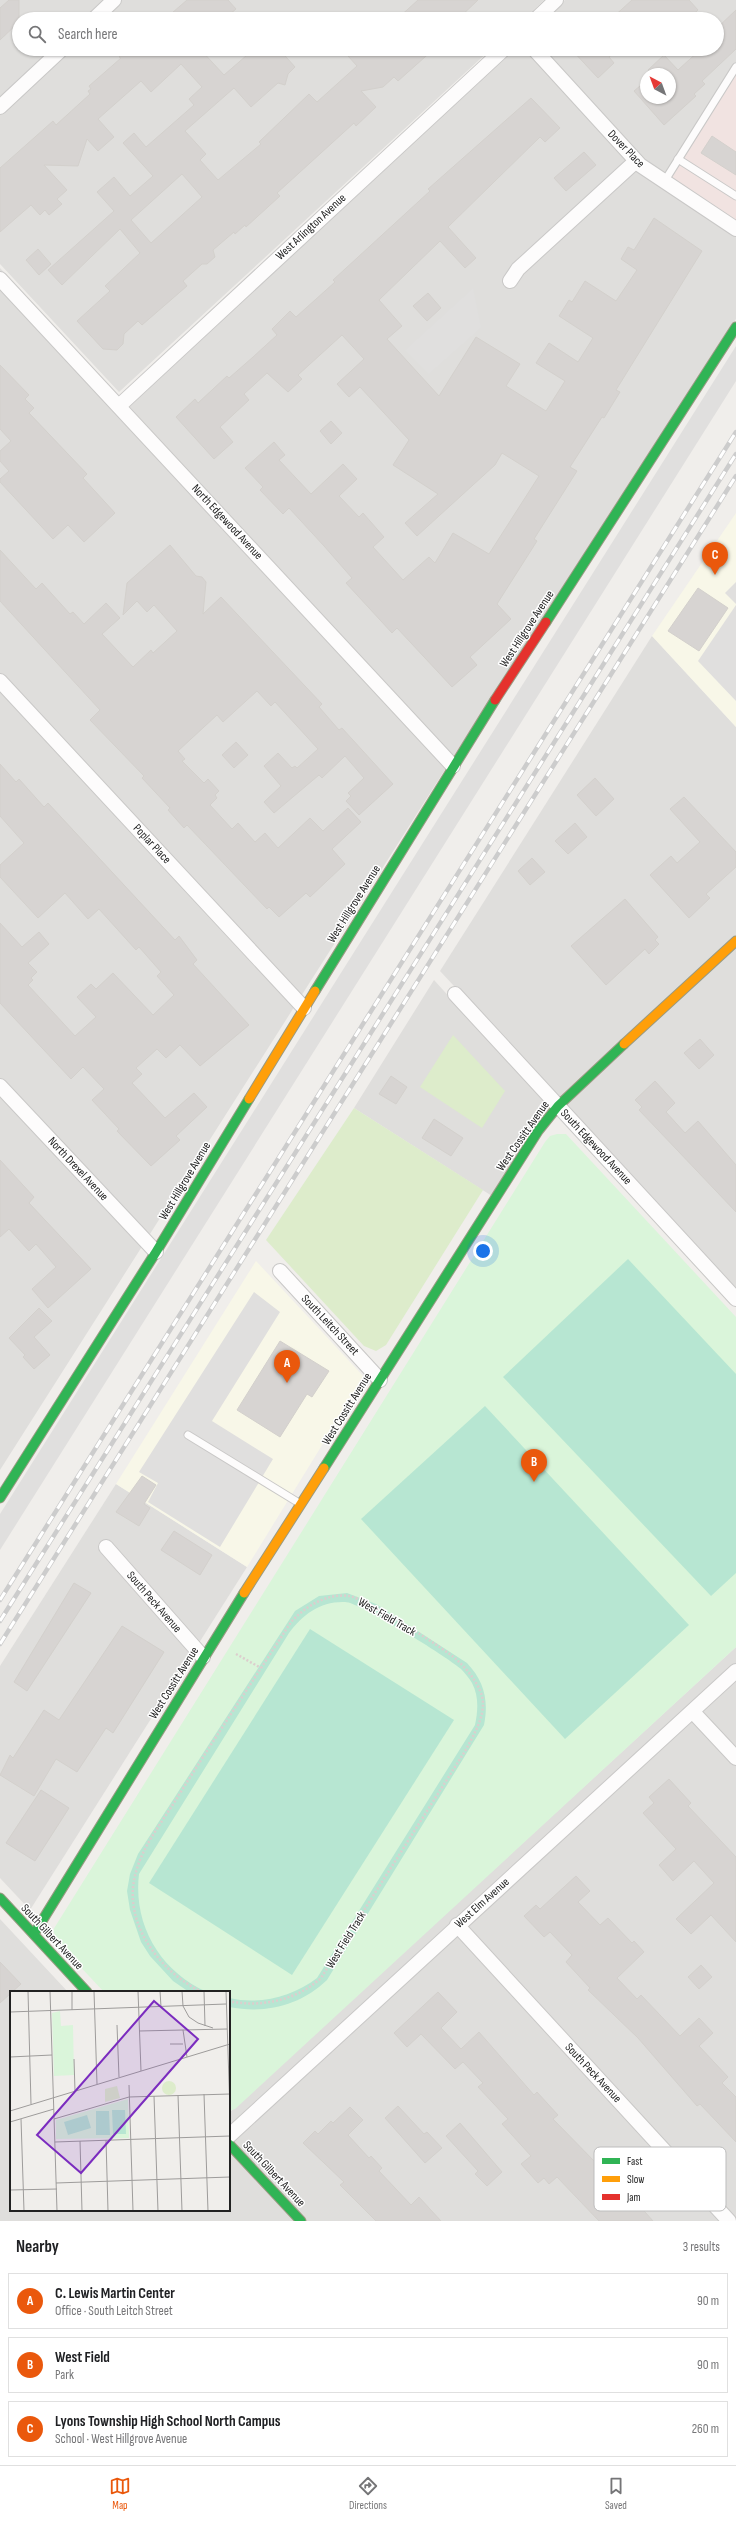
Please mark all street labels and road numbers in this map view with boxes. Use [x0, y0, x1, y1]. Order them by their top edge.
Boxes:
street label: Dover Place [604, 127, 648, 171]
street label: West Arlington Avenue [273, 190, 349, 263]
street label: North Edgewood Avenue [188, 481, 266, 563]
street label: West Hillgrove Avenue [497, 588, 558, 670]
street label: Poplar Place [130, 821, 174, 867]
street label: West Hillgrove Avenue [324, 862, 384, 946]
street label: West Cossitt Avenue [493, 1098, 553, 1174]
street label: South Edgewood Avenue [557, 1106, 635, 1188]
street label: North Drexel Avenue [45, 1134, 112, 1204]
street label: West Hillgrove Avenue [156, 1139, 214, 1223]
street label: South Leitch Street [298, 1291, 362, 1359]
street label: West Cossitt Avenue [319, 1370, 375, 1448]
street label: South Peck Avenue [123, 1568, 185, 1636]
street label: West Field Track [355, 1594, 419, 1640]
street label: West Cossitt Avenue [146, 1644, 202, 1722]
street label: West Elm Avenue [452, 1874, 513, 1931]
street label: South Gilbert Avenue [18, 1901, 86, 1973]
street label: West Field Track [323, 1908, 370, 1971]
street label: South Peck Avenue [561, 2040, 625, 2106]
street label: South Gilbert Avenue [240, 2138, 308, 2210]

